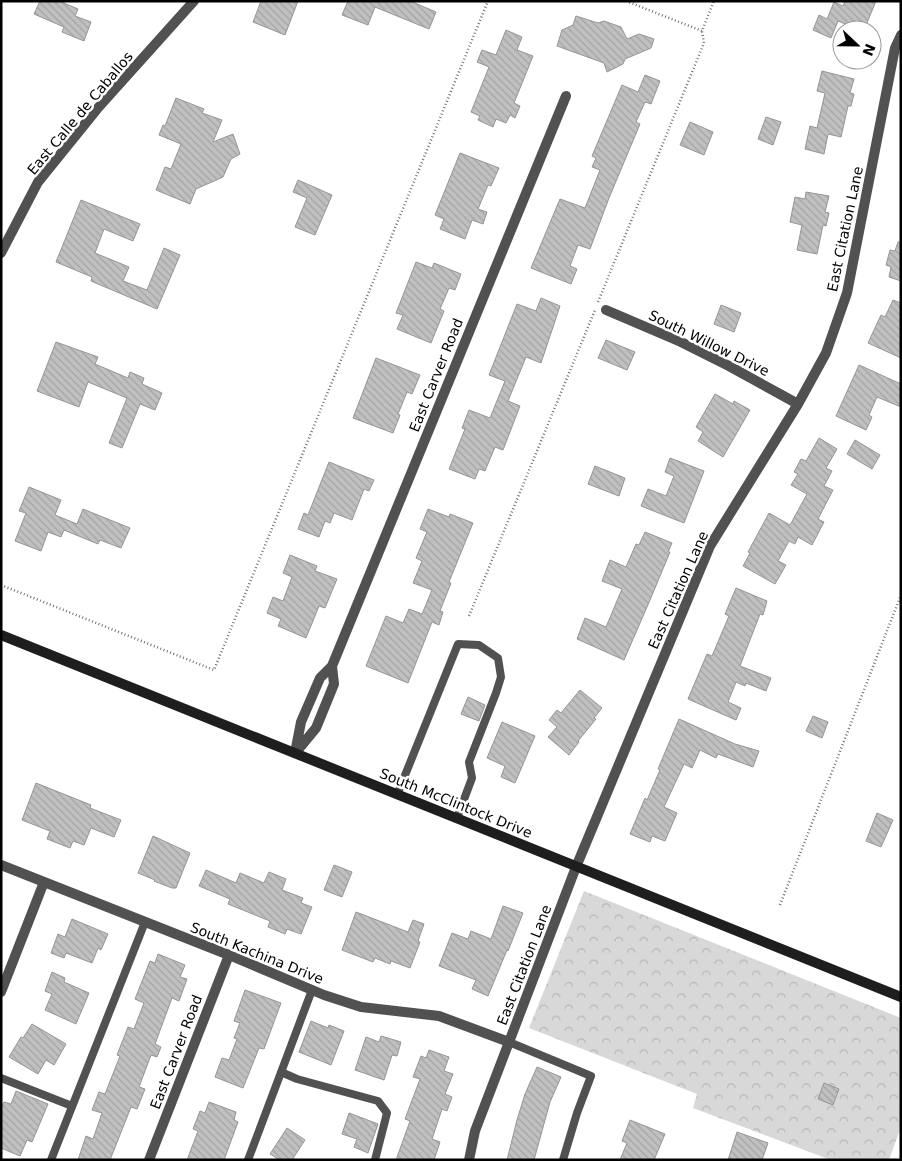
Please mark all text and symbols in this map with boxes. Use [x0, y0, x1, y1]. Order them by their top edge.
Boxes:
north arrow [832, 20, 882, 70]
text: N [859, 41, 879, 58]
street label: East Calle de Caballos [24, 48, 136, 178]
street label: East Citation Lane [824, 165, 866, 293]
street label: South Willow Drive [646, 307, 772, 379]
street label: East Carver Road [406, 316, 466, 434]
street label: East Citation Lane [645, 528, 711, 652]
street label: South McClintock Drive [377, 765, 535, 841]
street label: East Citation Lane [494, 903, 554, 1027]
street label: South Kachina Drive [188, 919, 326, 987]
street label: East Carver Road [147, 993, 205, 1111]

